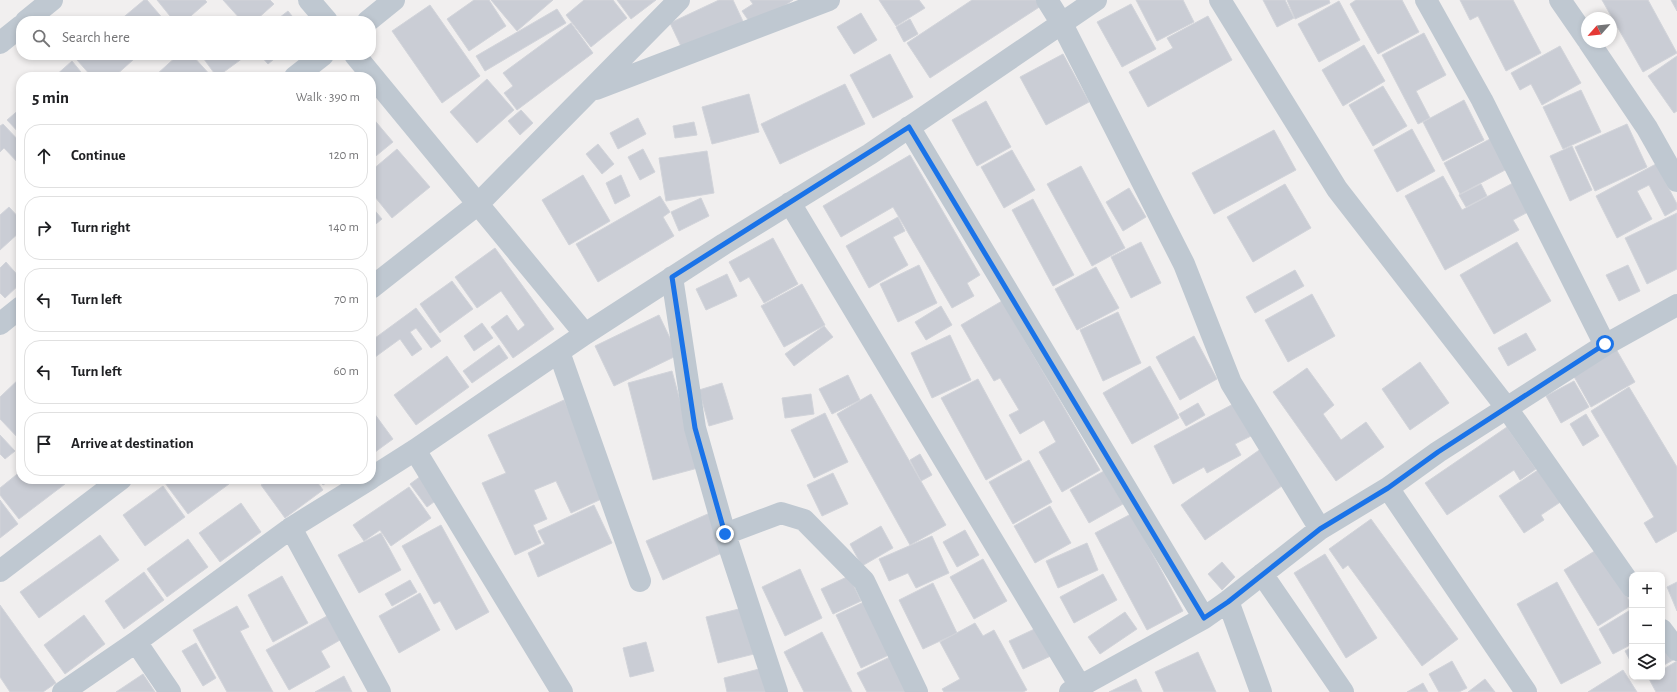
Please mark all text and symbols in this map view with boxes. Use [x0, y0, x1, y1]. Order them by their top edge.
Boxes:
north arrow [1581, 12, 1617, 48]
search box [16, 16, 376, 60]
icon: search [30, 27, 52, 49]
text: Search here [62, 30, 130, 45]
text: 5 min [32, 89, 69, 106]
text: Walk · 390 m [296, 91, 360, 104]
icon: ahead [33, 145, 55, 167]
text: Continue [71, 148, 126, 163]
text: 120 m [329, 149, 359, 162]
icon: right [33, 217, 55, 239]
text: Turn right [71, 220, 130, 235]
text: 140 m [329, 221, 359, 234]
icon: left [33, 289, 55, 311]
text: Turn left [71, 292, 122, 307]
text: 70 m [334, 293, 359, 306]
route start [1596, 335, 1614, 353]
icon: left [33, 361, 55, 383]
text: Turn left [71, 364, 122, 379]
text: 60 m [333, 365, 359, 378]
icon: arrive [33, 433, 55, 455]
text: Arrive at destination [71, 436, 194, 451]
route end [716, 525, 734, 543]
map controls [1629, 572, 1665, 680]
button: + [1629, 572, 1665, 608]
button: − [1629, 608, 1665, 644]
button: layers [1629, 644, 1665, 680]

